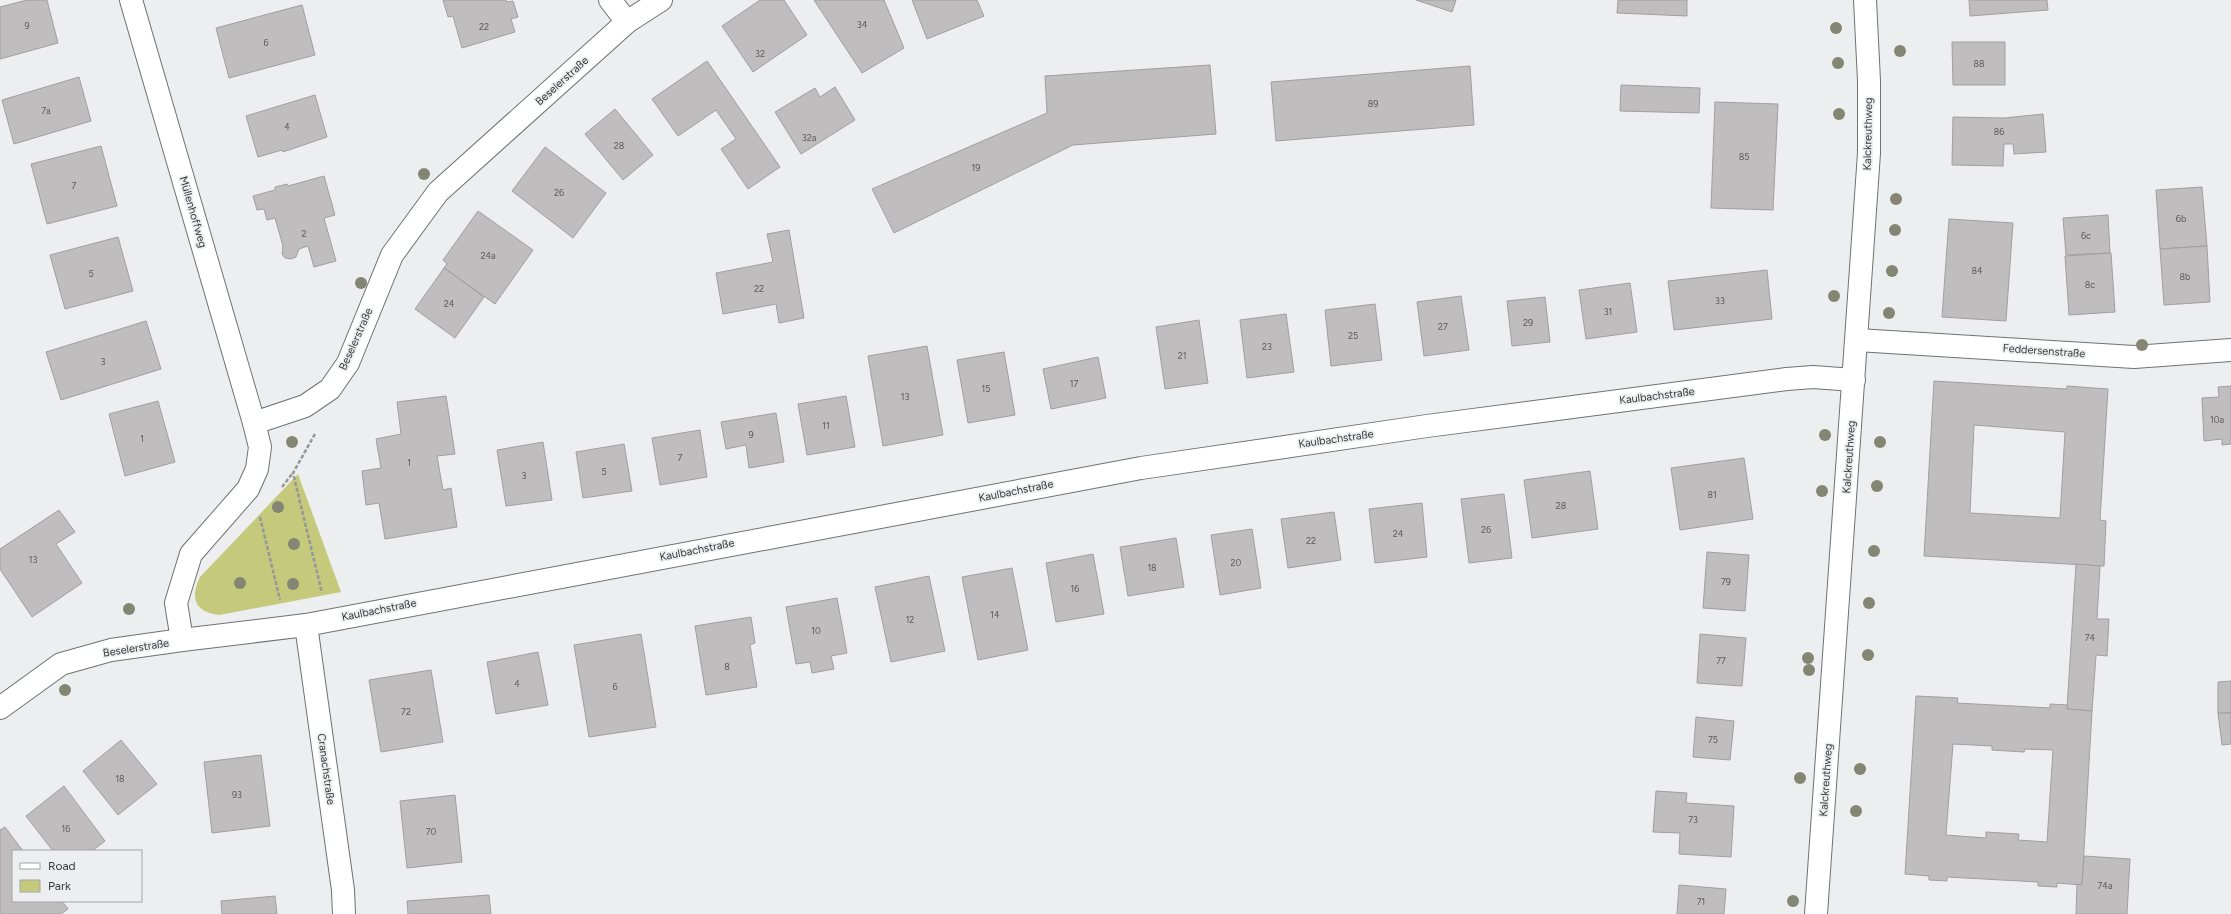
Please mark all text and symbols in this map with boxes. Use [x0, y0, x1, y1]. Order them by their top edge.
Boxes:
house number: 34 [857, 19, 868, 30]
house number: 9 [24, 20, 30, 31]
house number: 22 [479, 21, 489, 32]
house number: 6 [263, 37, 269, 48]
house number: 32 [755, 48, 765, 59]
street label: Beselerstraße [533, 54, 591, 108]
house number: 88 [1973, 58, 1985, 69]
street label: Kalckreuthweg [1861, 97, 1875, 171]
house number: 89 [1368, 98, 1378, 109]
house number: 7a [41, 105, 51, 116]
house number: 4 [284, 121, 290, 132]
house number: 86 [1994, 126, 2004, 137]
house number: 32a [802, 132, 817, 143]
house number: 28 [614, 140, 625, 151]
house number: 85 [1739, 151, 1749, 162]
house number: 19 [972, 162, 980, 173]
street label: Müllenhoffweg [177, 175, 209, 249]
house number: 7 [72, 180, 77, 191]
house number: 26 [554, 187, 564, 198]
house number: 6b [2176, 213, 2186, 224]
house number: 2 [301, 228, 307, 239]
house number: 6c [2081, 230, 2091, 241]
house number: 24a [480, 250, 496, 261]
house number: 84 [1971, 265, 1983, 276]
house number: 5 [88, 268, 94, 279]
house number: 8b [2180, 271, 2190, 282]
house number: 8c [2085, 279, 2095, 290]
house number: 22 [754, 283, 764, 294]
house number: 33 [1715, 295, 1725, 306]
house number: 24 [444, 298, 455, 309]
street label: Beselerstraße [336, 306, 376, 372]
house number: 31 [1604, 306, 1612, 317]
house number: 29 [1523, 317, 1533, 328]
house number: 27 [1438, 321, 1448, 332]
house number: 25 [1348, 330, 1358, 341]
house number: 23 [1262, 341, 1272, 352]
street label: Feddersenstraße [2002, 342, 2086, 360]
house number: 21 [1178, 350, 1186, 361]
house number: 3 [101, 356, 106, 367]
house number: 17 [1070, 378, 1078, 389]
house number: 15 [982, 383, 990, 394]
street label: Kaulbachstraße [1619, 385, 1695, 407]
house number: 13 [901, 391, 909, 402]
house number: 10a [2210, 414, 2224, 425]
house number: 11 [822, 420, 830, 431]
street label: Kalckreuthweg [1840, 420, 1858, 494]
street label: Kaulbachstraße [1298, 427, 1374, 451]
house number: 9 [748, 429, 754, 440]
house number: 1 [140, 433, 144, 444]
house number: 7 [678, 452, 683, 463]
house number: 1 [407, 457, 411, 468]
house number: 5 [601, 466, 607, 477]
house number: 3 [522, 470, 527, 481]
street label: Kaulbachstraße [978, 477, 1054, 505]
house number: 81 [1707, 489, 1717, 500]
house number: 28 [1556, 500, 1567, 511]
house number: 26 [1481, 524, 1491, 535]
house number: 24 [1393, 528, 1404, 539]
house number: 22 [1306, 535, 1316, 546]
street label: Kaulbachstraße [659, 536, 735, 564]
house number: 13 [29, 554, 37, 565]
house number: 20 [1231, 557, 1242, 568]
house number: 18 [1147, 562, 1157, 573]
house number: 79 [1721, 576, 1731, 587]
house number: 16 [1071, 583, 1079, 594]
street label: Kaulbachstraße [341, 596, 417, 624]
house number: 14 [990, 609, 1000, 620]
house number: 12 [906, 614, 914, 625]
house number: 10 [811, 625, 821, 636]
house number: 74 [2085, 632, 2096, 643]
street label: Beselerstraße [102, 636, 170, 660]
house number: 77 [1716, 655, 1726, 666]
house number: 8 [724, 661, 730, 672]
house number: 4 [514, 678, 520, 689]
house number: 6 [612, 681, 618, 692]
house number: 72 [401, 706, 411, 717]
street label: Cranachstraße [315, 732, 337, 806]
house number: 75 [1708, 734, 1718, 745]
street label: Kalckreuthweg [1817, 743, 1835, 817]
house number: 18 [115, 773, 125, 784]
house number: 93 [232, 789, 242, 800]
house number: 73 [1688, 814, 1698, 825]
house number: 16 [62, 823, 70, 834]
house number: 70 [426, 826, 437, 837]
legend [12, 850, 142, 902]
text: Road [48, 859, 76, 873]
text: Park [48, 879, 71, 893]
house number: 74a [2097, 880, 2113, 891]
house number: 71 [1697, 896, 1705, 907]

